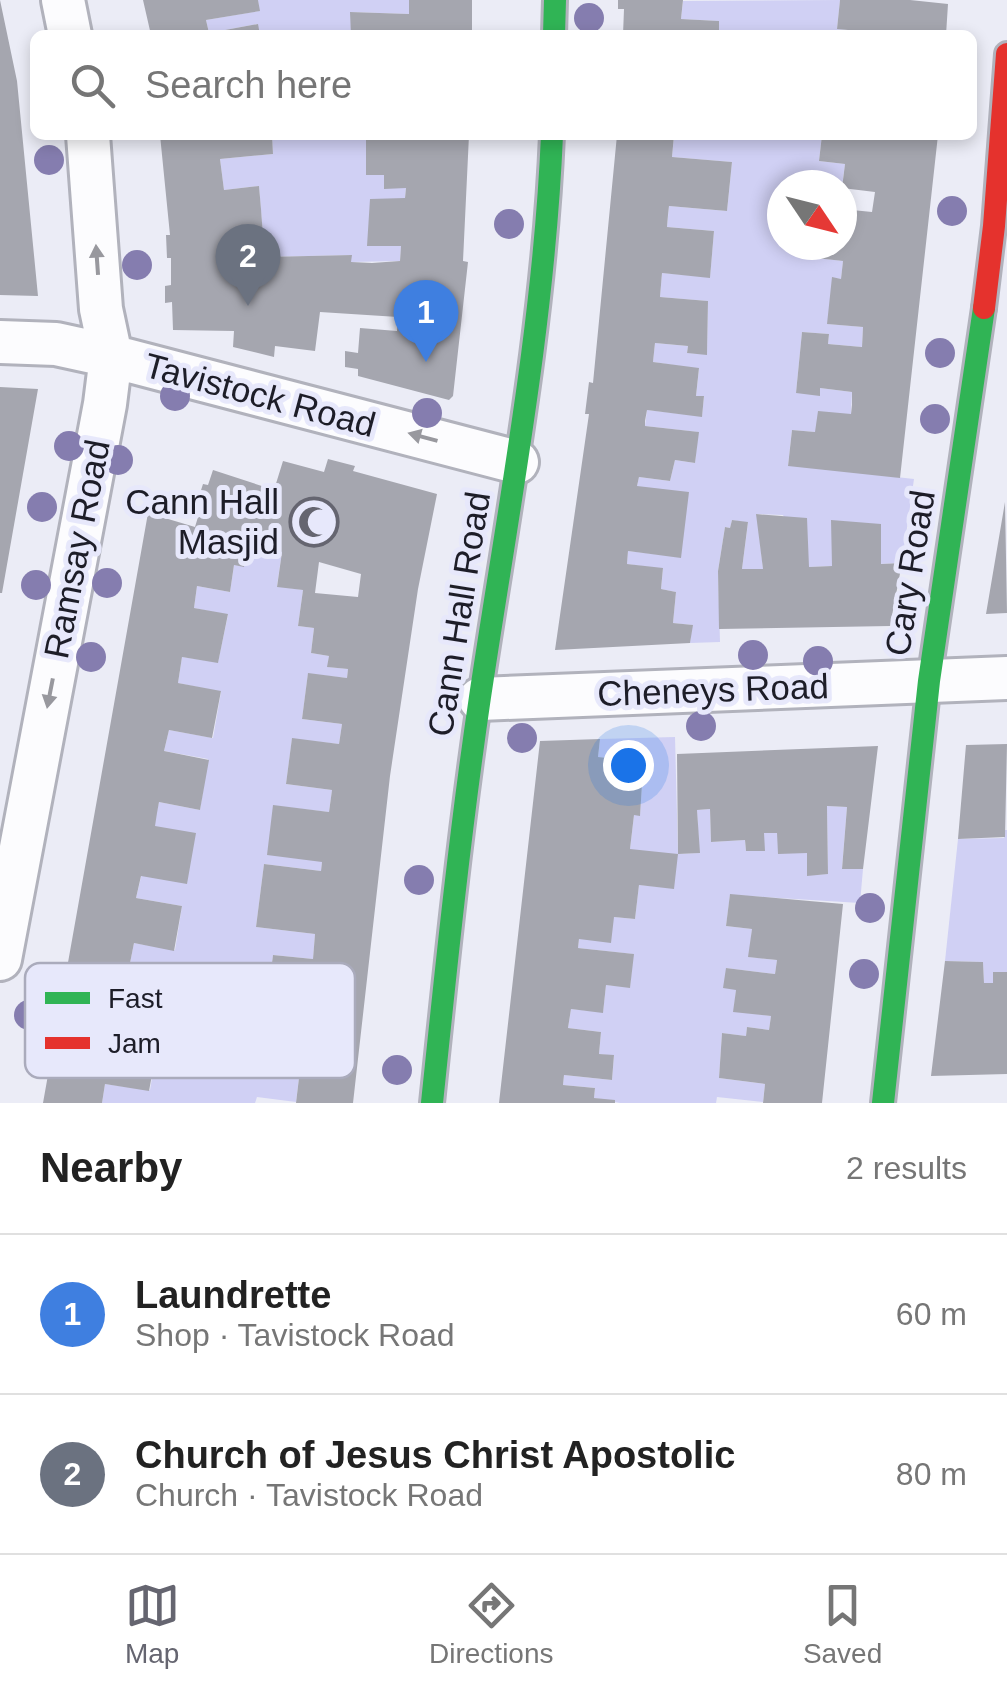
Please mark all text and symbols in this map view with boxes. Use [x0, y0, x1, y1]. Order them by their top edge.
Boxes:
search box [30, 30, 977, 140]
icon: search [65, 58, 120, 113]
text: Search here [145, 64, 352, 106]
north arrow [767, 170, 857, 260]
pin: 2 [216, 224, 280, 306]
one-way arrow [89, 243, 105, 275]
pin: 1 [394, 280, 458, 362]
street label: Tavistock Road [140, 345, 380, 444]
one-way arrow [407, 429, 438, 445]
street label: Ramsay Road [36, 436, 117, 661]
place label: Cann Hall Masjid [125, 482, 279, 561]
street label: Cary Road [877, 487, 942, 659]
street label: Cann Hall Road [420, 489, 497, 739]
mosque icon: Cann Hall Masjid [288, 496, 340, 548]
street label: Cheneys Road [597, 666, 829, 713]
one-way arrow [42, 678, 57, 709]
your location [603, 740, 654, 791]
legend [25, 963, 355, 1078]
text: Fast [108, 983, 163, 1014]
text: Jam [108, 1028, 161, 1059]
text: Nearby [40, 1144, 182, 1191]
text: 2 results [846, 1150, 967, 1186]
text: Laundrette [135, 1274, 331, 1316]
text: 1 [64, 1296, 81, 1332]
text: 60 m [896, 1296, 967, 1332]
text: Shop · Tavistock Road [135, 1317, 455, 1353]
text: Church of Jesus Christ Apostolic [135, 1434, 735, 1476]
text: 2 [64, 1456, 81, 1492]
text: 80 m [896, 1456, 967, 1492]
text: Church · Tavistock Road [135, 1477, 483, 1513]
tab: Map [125, 1578, 180, 1670]
tab: Directions [429, 1578, 554, 1670]
tab: Saved [803, 1578, 882, 1670]

